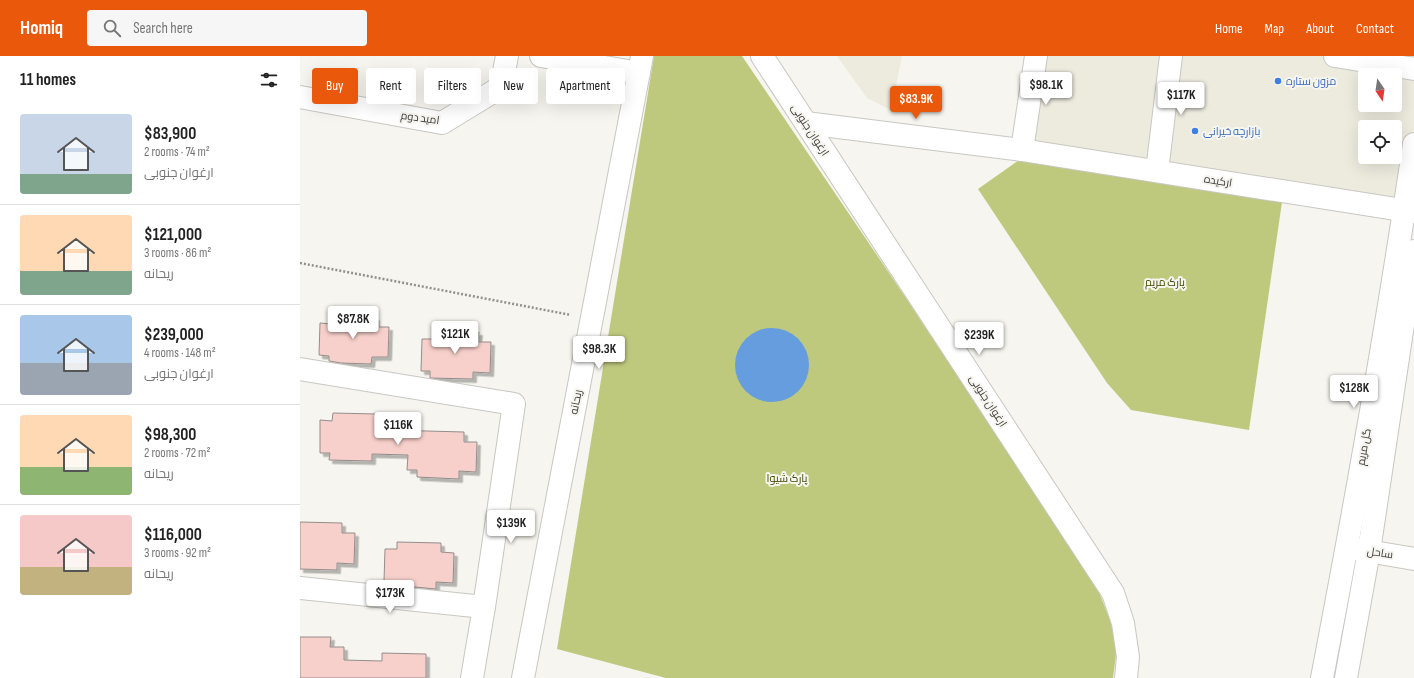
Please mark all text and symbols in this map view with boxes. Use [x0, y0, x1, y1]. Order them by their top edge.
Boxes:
search box [87, 10, 367, 46]
text: Homiq [20, 17, 63, 40]
icon: search [101, 17, 123, 39]
text: Search here [133, 19, 193, 38]
text: Home [1215, 20, 1243, 37]
text: Map [1265, 20, 1284, 37]
text: About [1306, 20, 1334, 37]
text: Contact [1356, 20, 1394, 37]
chip: Buy [312, 68, 358, 104]
chip: Rent [366, 68, 416, 104]
chip: Filters [424, 68, 481, 104]
chip: New [489, 68, 538, 104]
chip: Apartment [546, 68, 625, 104]
north arrow [1358, 68, 1402, 112]
map controls [1358, 68, 1402, 164]
icon: filters [258, 69, 280, 91]
text: 11 homes [20, 70, 76, 90]
pin: $98.1K [1013, 72, 1079, 106]
place label: مزون ستاره [1286, 75, 1336, 88]
marker: مزون ستاره [1273, 76, 1283, 86]
text: $98.1K [1029, 77, 1063, 93]
pin: $117K [1153, 82, 1209, 116]
pin: $83.9K [883, 86, 949, 120]
text: $117K [1167, 87, 1195, 103]
text: $83.9K [899, 91, 933, 107]
street label: ارغوان جنوبی [788, 102, 832, 158]
street label: امید دوم [400, 109, 440, 128]
button: locate [1358, 120, 1402, 164]
text: $83,900 [144, 124, 196, 144]
place label: بازارچه خیرانی [1203, 125, 1260, 138]
marker: بازارچه خیرانی [1190, 126, 1200, 136]
icon: home [52, 130, 100, 178]
text: 2 rooms · 74 m² [144, 144, 210, 160]
text: ارغوان جنوبی [144, 165, 214, 181]
street label: ارکیده [1203, 172, 1233, 190]
text: $121,000 [144, 225, 202, 245]
icon: home [52, 231, 100, 279]
text: 3 rooms · 86 m² [144, 245, 211, 261]
text: ریحانه [144, 266, 174, 282]
park label: پارک مریم [1145, 276, 1185, 290]
pin: $87.8K [320, 306, 386, 340]
text: $87.8K [337, 311, 369, 327]
pin: $121K [427, 321, 483, 355]
pin: $239K [951, 322, 1007, 356]
text: $239,000 [144, 325, 204, 345]
text: $121K [440, 326, 470, 342]
text: $239K [964, 327, 994, 343]
icon: home [52, 331, 100, 379]
pin: $98.3K [566, 336, 632, 370]
text: $98.3K [582, 341, 616, 357]
text: 4 rooms · 148 m² [144, 345, 216, 361]
text: ارغوان جنوبی [144, 366, 214, 382]
street label: ارغوان جنوبی [966, 373, 1010, 429]
pin: $128K [1326, 375, 1382, 409]
text: $128K [1339, 380, 1369, 396]
street label: ریحانه [567, 388, 585, 416]
pin: $116K [370, 412, 426, 446]
text: $116K [383, 417, 413, 433]
text: $98,300 [144, 425, 196, 445]
street label: گل مریم [1354, 427, 1375, 467]
icon: home [52, 431, 100, 479]
text: 2 rooms · 72 m² [144, 445, 210, 461]
text: ریحانه [144, 466, 174, 482]
park label: پارک شیوا [766, 472, 808, 485]
pin: $139K [483, 510, 539, 544]
text: $139K [496, 515, 526, 531]
text: $116,000 [144, 525, 202, 545]
icon: home [52, 531, 100, 579]
text: 3 rooms · 92 m² [144, 545, 211, 561]
street label: ساحل [1366, 545, 1394, 561]
text: ریحانه [144, 566, 174, 582]
pin: $173K [362, 580, 418, 614]
text: $173K [375, 585, 405, 601]

